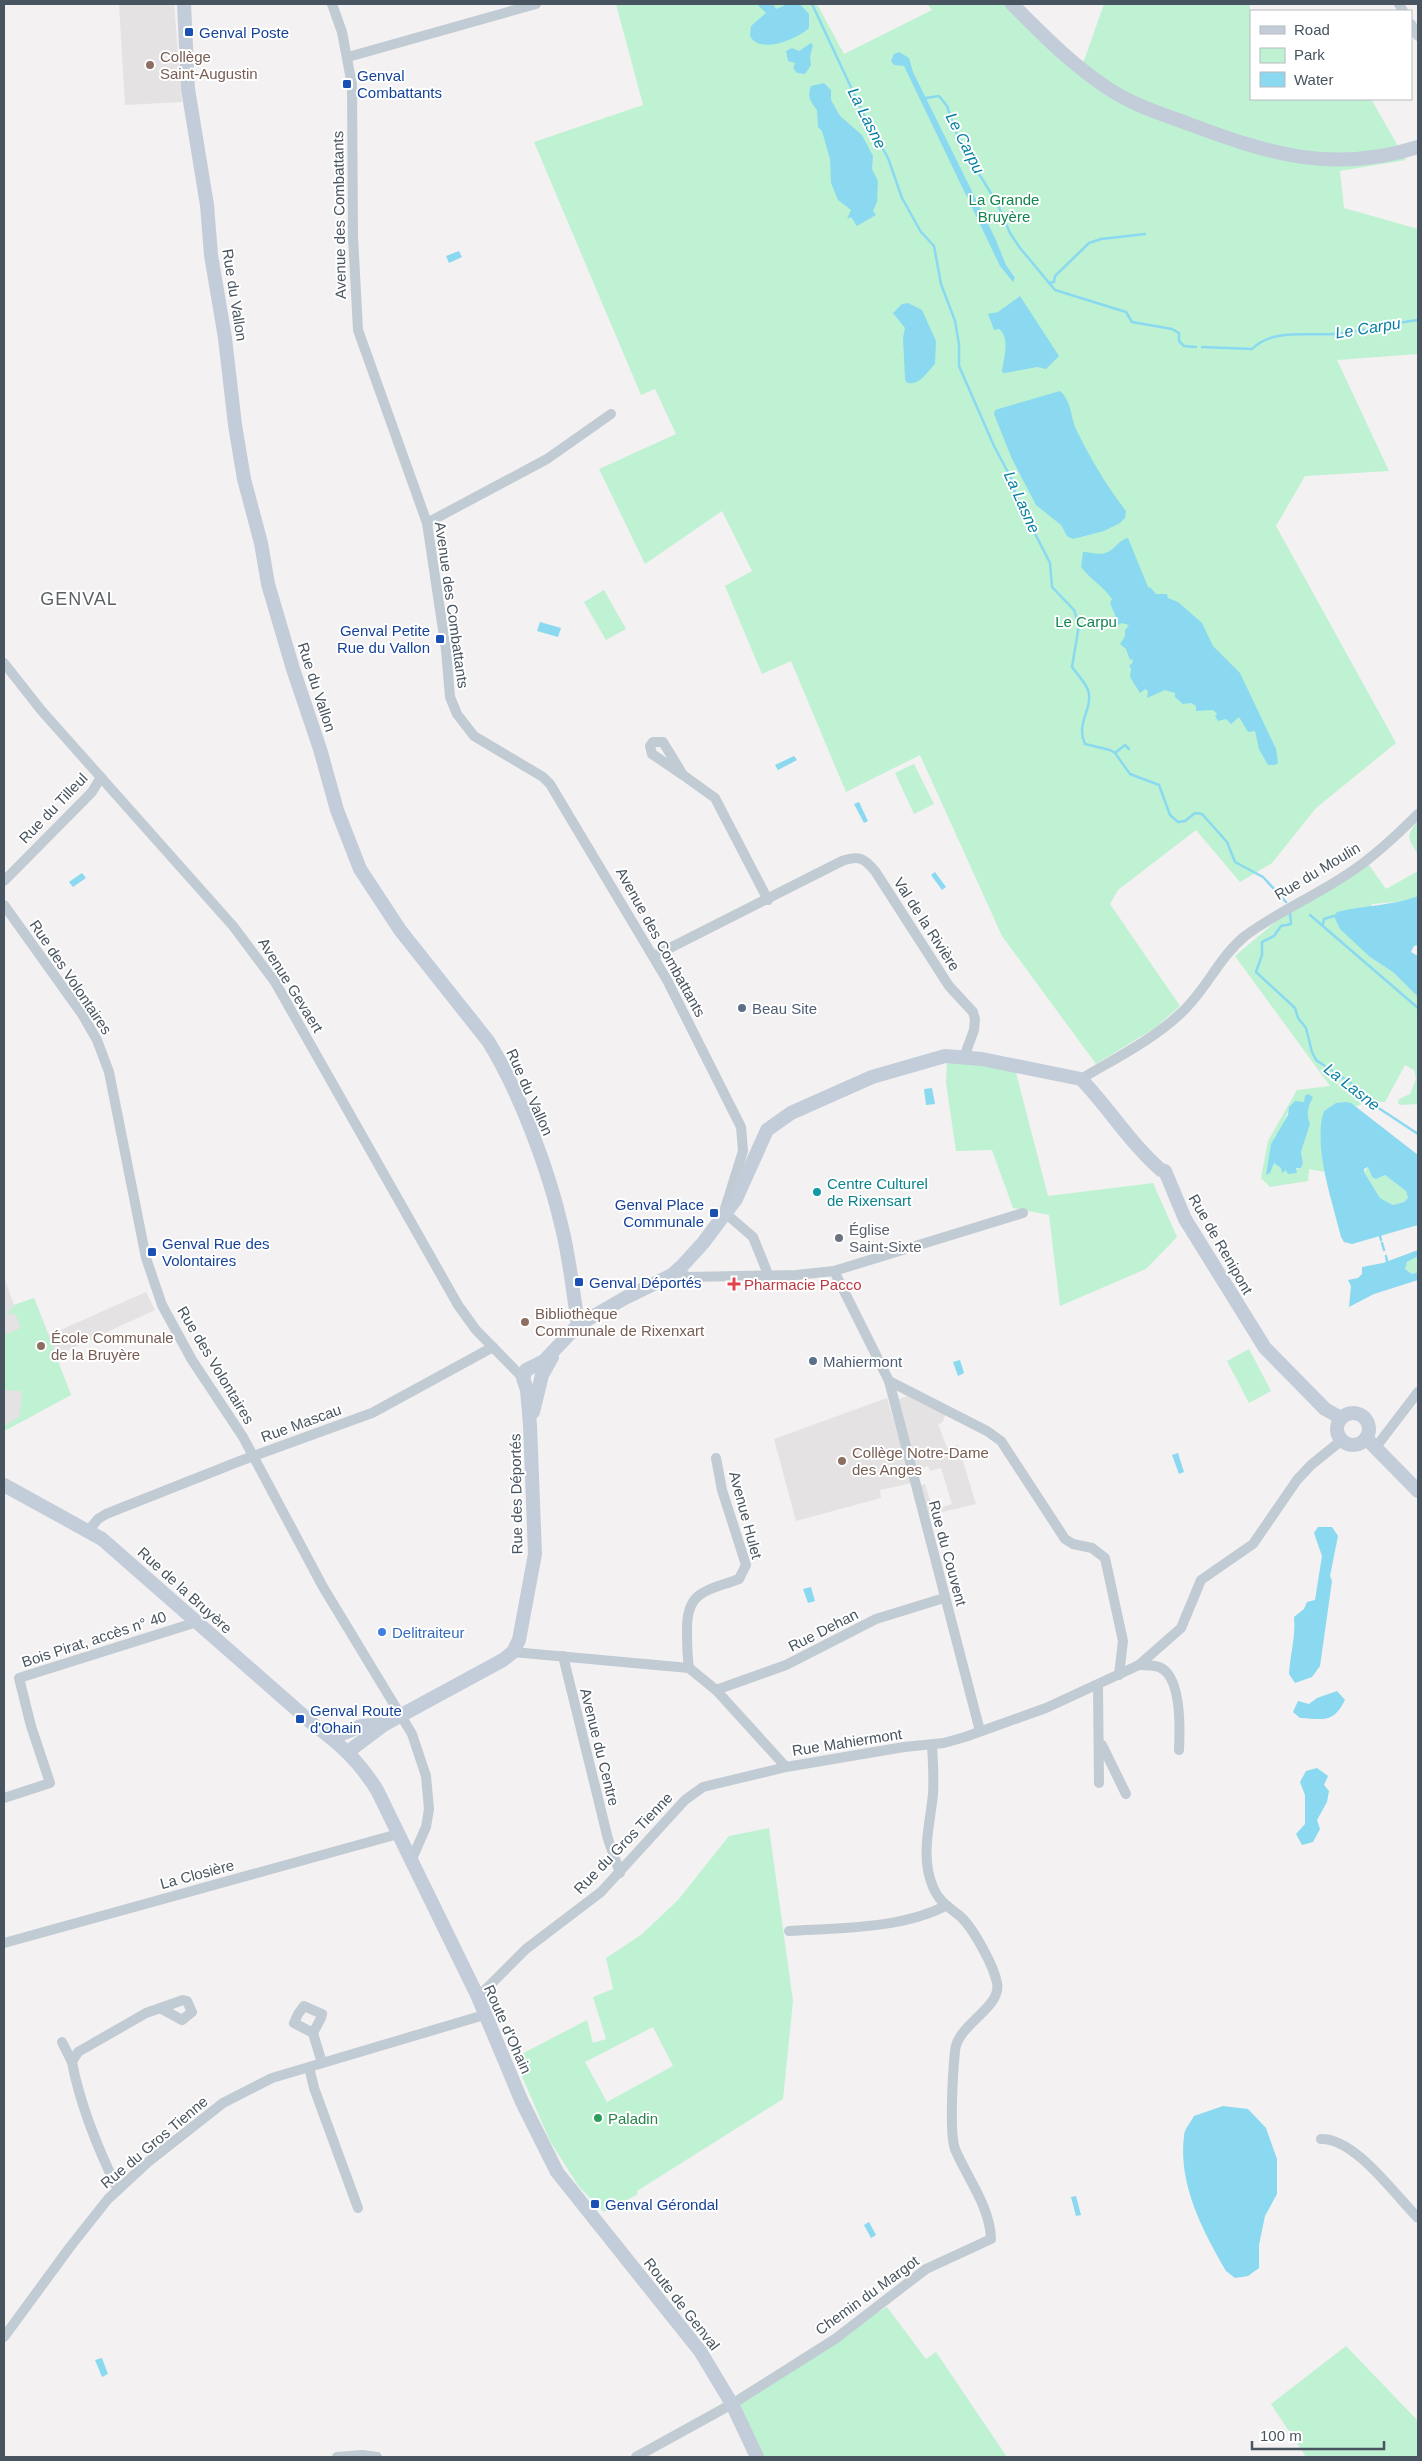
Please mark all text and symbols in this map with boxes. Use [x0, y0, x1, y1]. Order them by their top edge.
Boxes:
legend [1250, 10, 1412, 100]
text: Road [1294, 21, 1330, 38]
place label: Genval Poste [199, 24, 289, 41]
marker: Genval Poste [183, 26, 195, 38]
text: Park [1294, 46, 1325, 63]
place label: Collège Saint-Augustin [160, 48, 258, 82]
marker: Collège Saint-Augustin [144, 59, 156, 71]
place label: Genval Combattants [357, 67, 442, 101]
text: Water [1294, 71, 1333, 88]
marker: Genval Combattants [341, 78, 353, 90]
water label: La Lasne [844, 85, 890, 151]
water label: Le Carpu [942, 110, 988, 176]
street label: Avenue des Combattants [329, 131, 349, 299]
park label: La Grande Bruyère [969, 191, 1039, 225]
street label: Rue du Vallon [219, 248, 251, 342]
water label: Le Carpu [1334, 314, 1402, 342]
water label: La Lasne [1001, 468, 1043, 536]
street label: Avenue des Combattants [432, 521, 472, 689]
district label: GENVAL [40, 589, 118, 609]
park label: Le Carpu [1055, 613, 1117, 630]
place label: Genval Petite Rue du Vallon [337, 622, 430, 656]
marker: Genval Petite Rue du Vallon [434, 633, 446, 645]
street label: Rue du Vallon [295, 640, 339, 734]
street label: Rue du Tilleul [15, 769, 91, 847]
street label: Rue du Moulin [1271, 839, 1363, 903]
street label: Avenue des Combattants [613, 864, 709, 1020]
street label: Val de la Rivière [890, 874, 964, 974]
street label: Rue des Volontaires [26, 917, 116, 1037]
street label: Avenue Gevaert [255, 935, 327, 1036]
place label: Beau Site [752, 1000, 817, 1017]
marker: Beau Site [736, 1002, 748, 1014]
street label: Rue du Vallon [503, 1046, 557, 1138]
water label: La Lasne [1321, 1060, 1383, 1114]
place label: Centre Culturel de Rixensart [827, 1175, 928, 1209]
marker: Centre Culturel de Rixensart [811, 1186, 823, 1198]
street label: Rue de Renipont [1185, 1191, 1257, 1298]
place label: Genval Place Communale [615, 1196, 704, 1230]
marker: Genval Place Communale [708, 1207, 720, 1219]
place label: Église Saint-Sixte [849, 1221, 922, 1255]
marker: Église Saint-Sixte [833, 1232, 845, 1244]
place label: Genval Rue des Volontaires [162, 1235, 270, 1269]
marker: Genval Rue des Volontaires [146, 1246, 158, 1258]
place label: Genval Déportés [589, 1274, 702, 1291]
marker: Genval Déportés [573, 1276, 585, 1288]
place label: Pharmacie Pacco [744, 1276, 862, 1293]
marker: Pharmacie Pacco [728, 1278, 740, 1290]
street label: Rue des Volontaires [174, 1303, 258, 1427]
place label: Bibliothèque Communale de Rixenxart [535, 1305, 705, 1339]
marker: Bibliothèque Communale de Rixenxart [519, 1316, 531, 1328]
place label: École Communale de la Bruyère [51, 1329, 174, 1363]
marker: École Communale de la Bruyère [35, 1340, 47, 1352]
place label: Mahiermont [823, 1353, 903, 1370]
marker: Mahiermont [807, 1355, 819, 1367]
street label: Rue Mascau [259, 1401, 343, 1445]
street label: Rue des Déportés [506, 1433, 526, 1555]
place label: Collège Notre-Dame des Anges [852, 1444, 989, 1478]
marker: Collège Notre-Dame des Anges [836, 1455, 848, 1467]
street label: Avenue Hulet [726, 1469, 766, 1561]
street label: Rue du Couvent [926, 1498, 970, 1608]
street label: Rue de la Bruyère [134, 1543, 236, 1637]
street label: Rue Dehan [785, 1605, 861, 1655]
street label: Bois Pirat, accès n° 40 [20, 1608, 168, 1670]
place label: Delitraiteur [392, 1624, 465, 1641]
marker: Delitraiteur [376, 1626, 388, 1638]
street label: Avenue du Centre [577, 1686, 623, 1808]
place label: Genval Route d'Ohain [310, 1702, 402, 1736]
marker: Genval Route d'Ohain [294, 1713, 306, 1725]
street label: Rue Mahiermont [791, 1725, 904, 1759]
street label: Rue du Gros Tienne [570, 1789, 676, 1897]
street label: La Closière [158, 1856, 236, 1892]
street label: Route d'Ohain [481, 1982, 535, 2076]
street label: Rue du Gros Tienne [97, 2092, 211, 2192]
place label: Paladin [608, 2110, 658, 2127]
marker: Paladin [592, 2112, 604, 2124]
place label: Genval Gérondal [605, 2196, 718, 2213]
marker: Genval Gérondal [589, 2198, 601, 2210]
street label: Chemin du Margot [812, 2251, 923, 2338]
street label: Route de Genval [641, 2254, 723, 2354]
scale bar [1252, 2418, 1384, 2450]
text: 100 m [1260, 2427, 1302, 2444]

